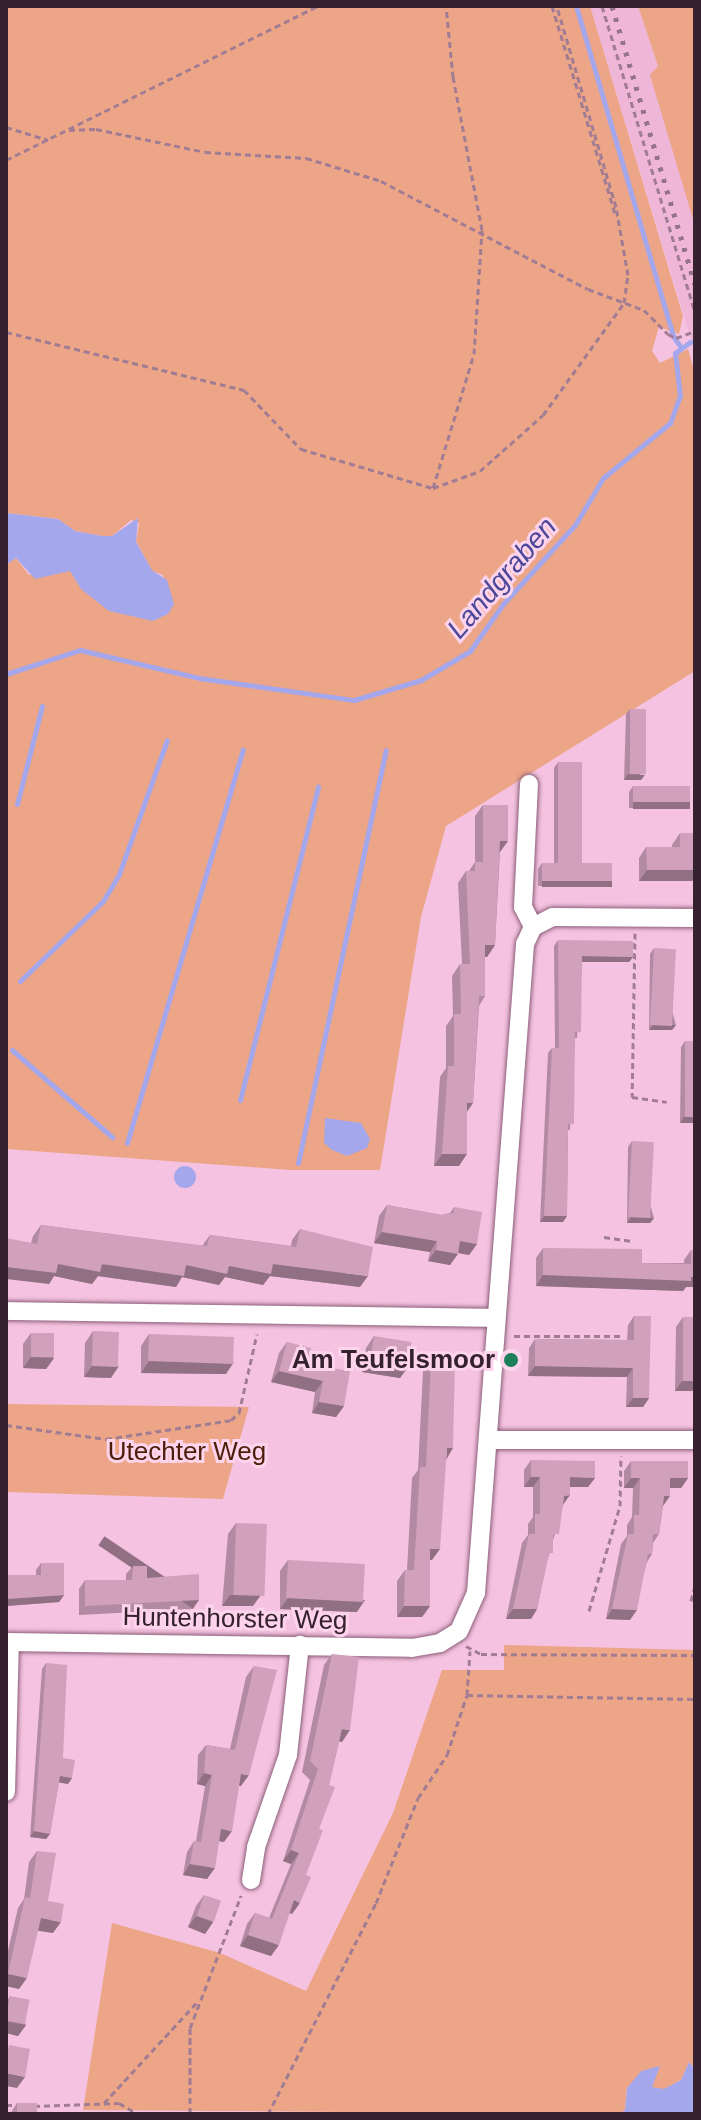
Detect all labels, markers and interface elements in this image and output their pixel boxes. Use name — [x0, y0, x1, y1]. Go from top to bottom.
water label: Landgraben — [440, 511, 564, 645]
place label: Am Teufelsmoor — [292, 1344, 495, 1376]
marker: Am Teufelsmoor — [502, 1351, 520, 1369]
park label: Utechter Weg — [108, 1436, 266, 1468]
street label: Huntenhorster Weg — [122, 1601, 348, 1637]

